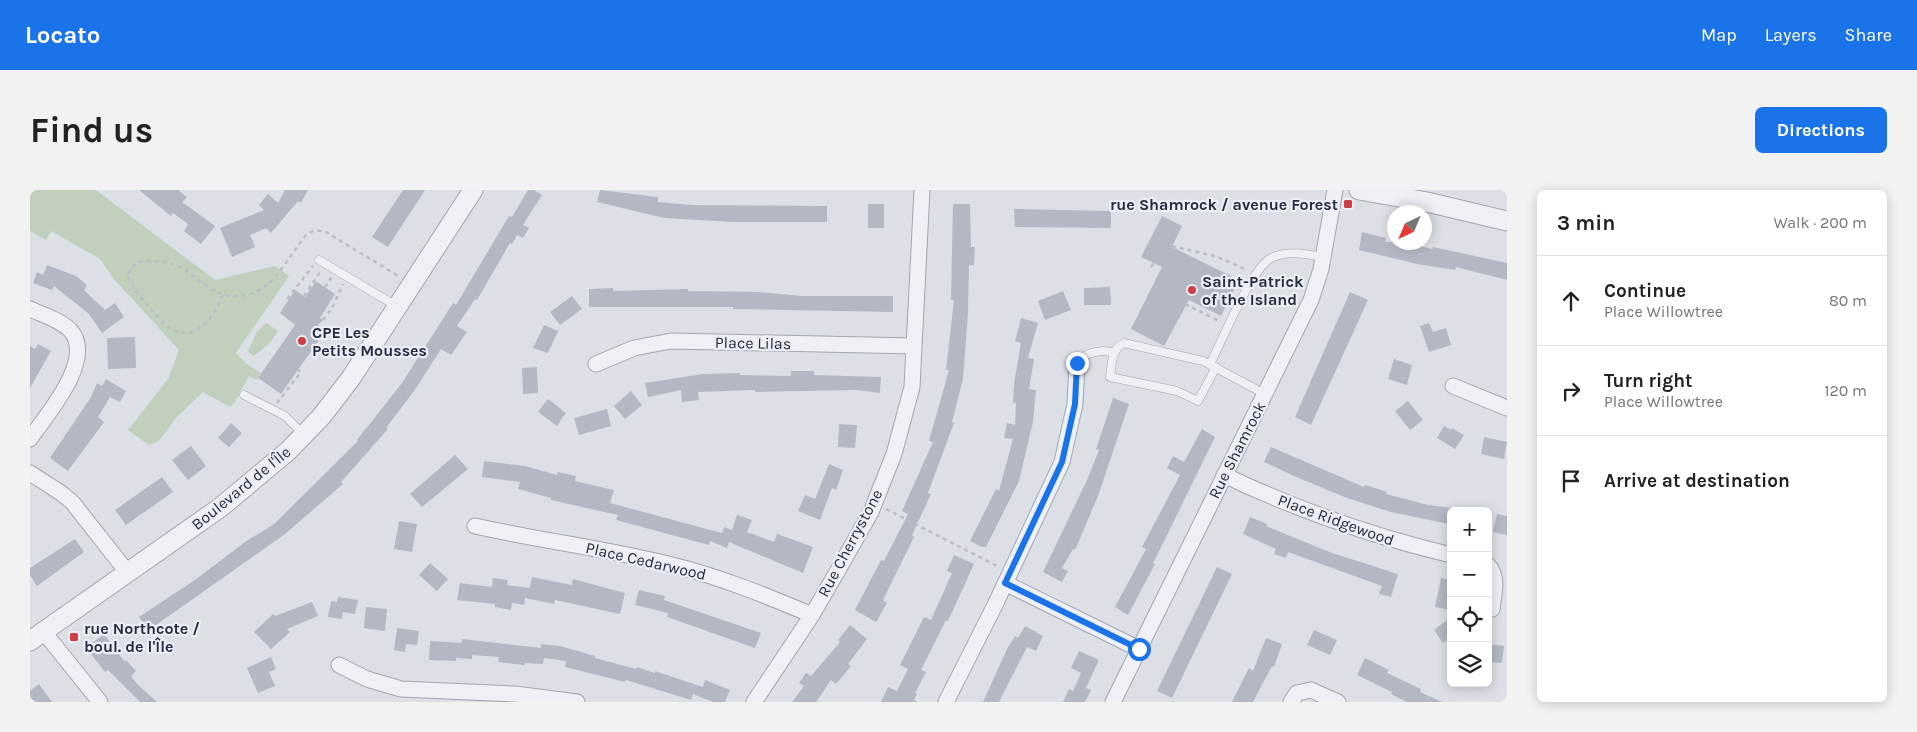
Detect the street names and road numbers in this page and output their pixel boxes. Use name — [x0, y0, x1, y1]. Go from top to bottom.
street label: Place Lilas — [715, 333, 791, 353]
street label: Rue Shamrock — [1204, 398, 1270, 502]
street label: Boulevard de l'Île — [187, 442, 295, 534]
street label: Rue Cherrystone — [814, 486, 886, 600]
street label: Place Ridgewood — [1275, 490, 1397, 550]
street label: Place Cedarwood — [584, 538, 708, 584]

